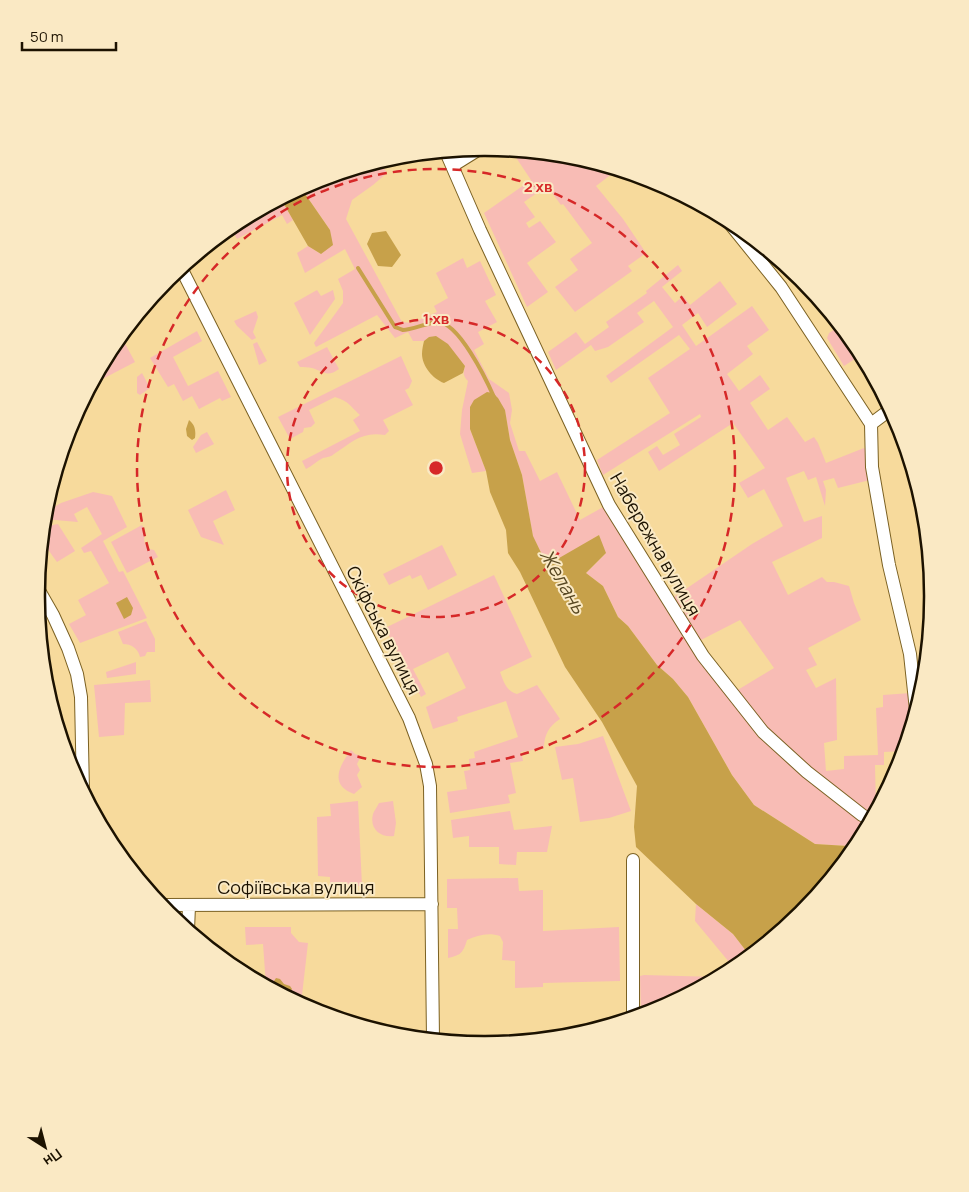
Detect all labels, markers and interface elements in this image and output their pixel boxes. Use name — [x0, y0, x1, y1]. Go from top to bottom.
scale bar — [22, 20, 116, 52]
text: 50 m — [30, 26, 64, 47]
text: 2 хв — [524, 176, 552, 197]
text: 1 хв — [423, 308, 449, 329]
centre of rings — [427, 459, 445, 477]
street label: Набережна вулиця — [605, 468, 707, 620]
water label: Желань — [534, 544, 592, 619]
street label: Скіфська вулиця — [341, 561, 427, 699]
street label: Софіївська вулиця — [217, 875, 375, 899]
north arrow — [20, 1122, 70, 1172]
text: Пн — [40, 1145, 66, 1171]

